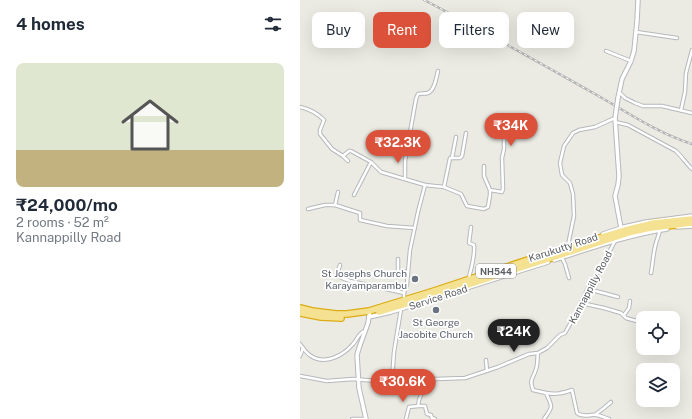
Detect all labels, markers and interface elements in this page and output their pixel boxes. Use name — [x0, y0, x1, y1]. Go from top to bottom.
chip: Buy — [312, 12, 365, 48]
chip: Rent — [373, 12, 431, 48]
chip: Filters — [439, 12, 509, 48]
chip: New — [517, 12, 574, 48]
icon: filters — [262, 13, 284, 35]
text: 4 homes — [16, 14, 85, 34]
icon: home — [114, 89, 186, 161]
pin: ₹34K — [487, 113, 535, 147]
text: ₹34K — [494, 118, 528, 133]
pin: ₹32.3K — [365, 130, 431, 164]
text: ₹32.3K — [375, 135, 421, 150]
text: ₹24,000/mo — [16, 195, 118, 215]
text: 2 rooms · 52 m² — [16, 215, 109, 230]
text: Kannappilly Road — [16, 230, 121, 245]
street label: Karukutty Road — [527, 230, 599, 264]
street label: Kannappilly Road — [566, 248, 614, 326]
road number: NH544 — [476, 264, 516, 278]
place label: St Josephs Church Karayamparambu — [321, 267, 407, 291]
marker: St Josephs Church Karayamparambu — [410, 274, 420, 284]
street label: Service Road — [407, 282, 469, 312]
marker: St George Jacobite Church — [431, 305, 441, 315]
map controls — [636, 311, 680, 407]
button: locate — [636, 311, 680, 355]
place label: St George Jacobite Church — [399, 316, 473, 340]
pin: ₹24K — [490, 319, 538, 353]
text: ₹24K — [497, 324, 531, 339]
button: layers — [636, 363, 680, 407]
pin: ₹30.6K — [370, 369, 436, 403]
text: ₹30.6K — [380, 374, 426, 389]

